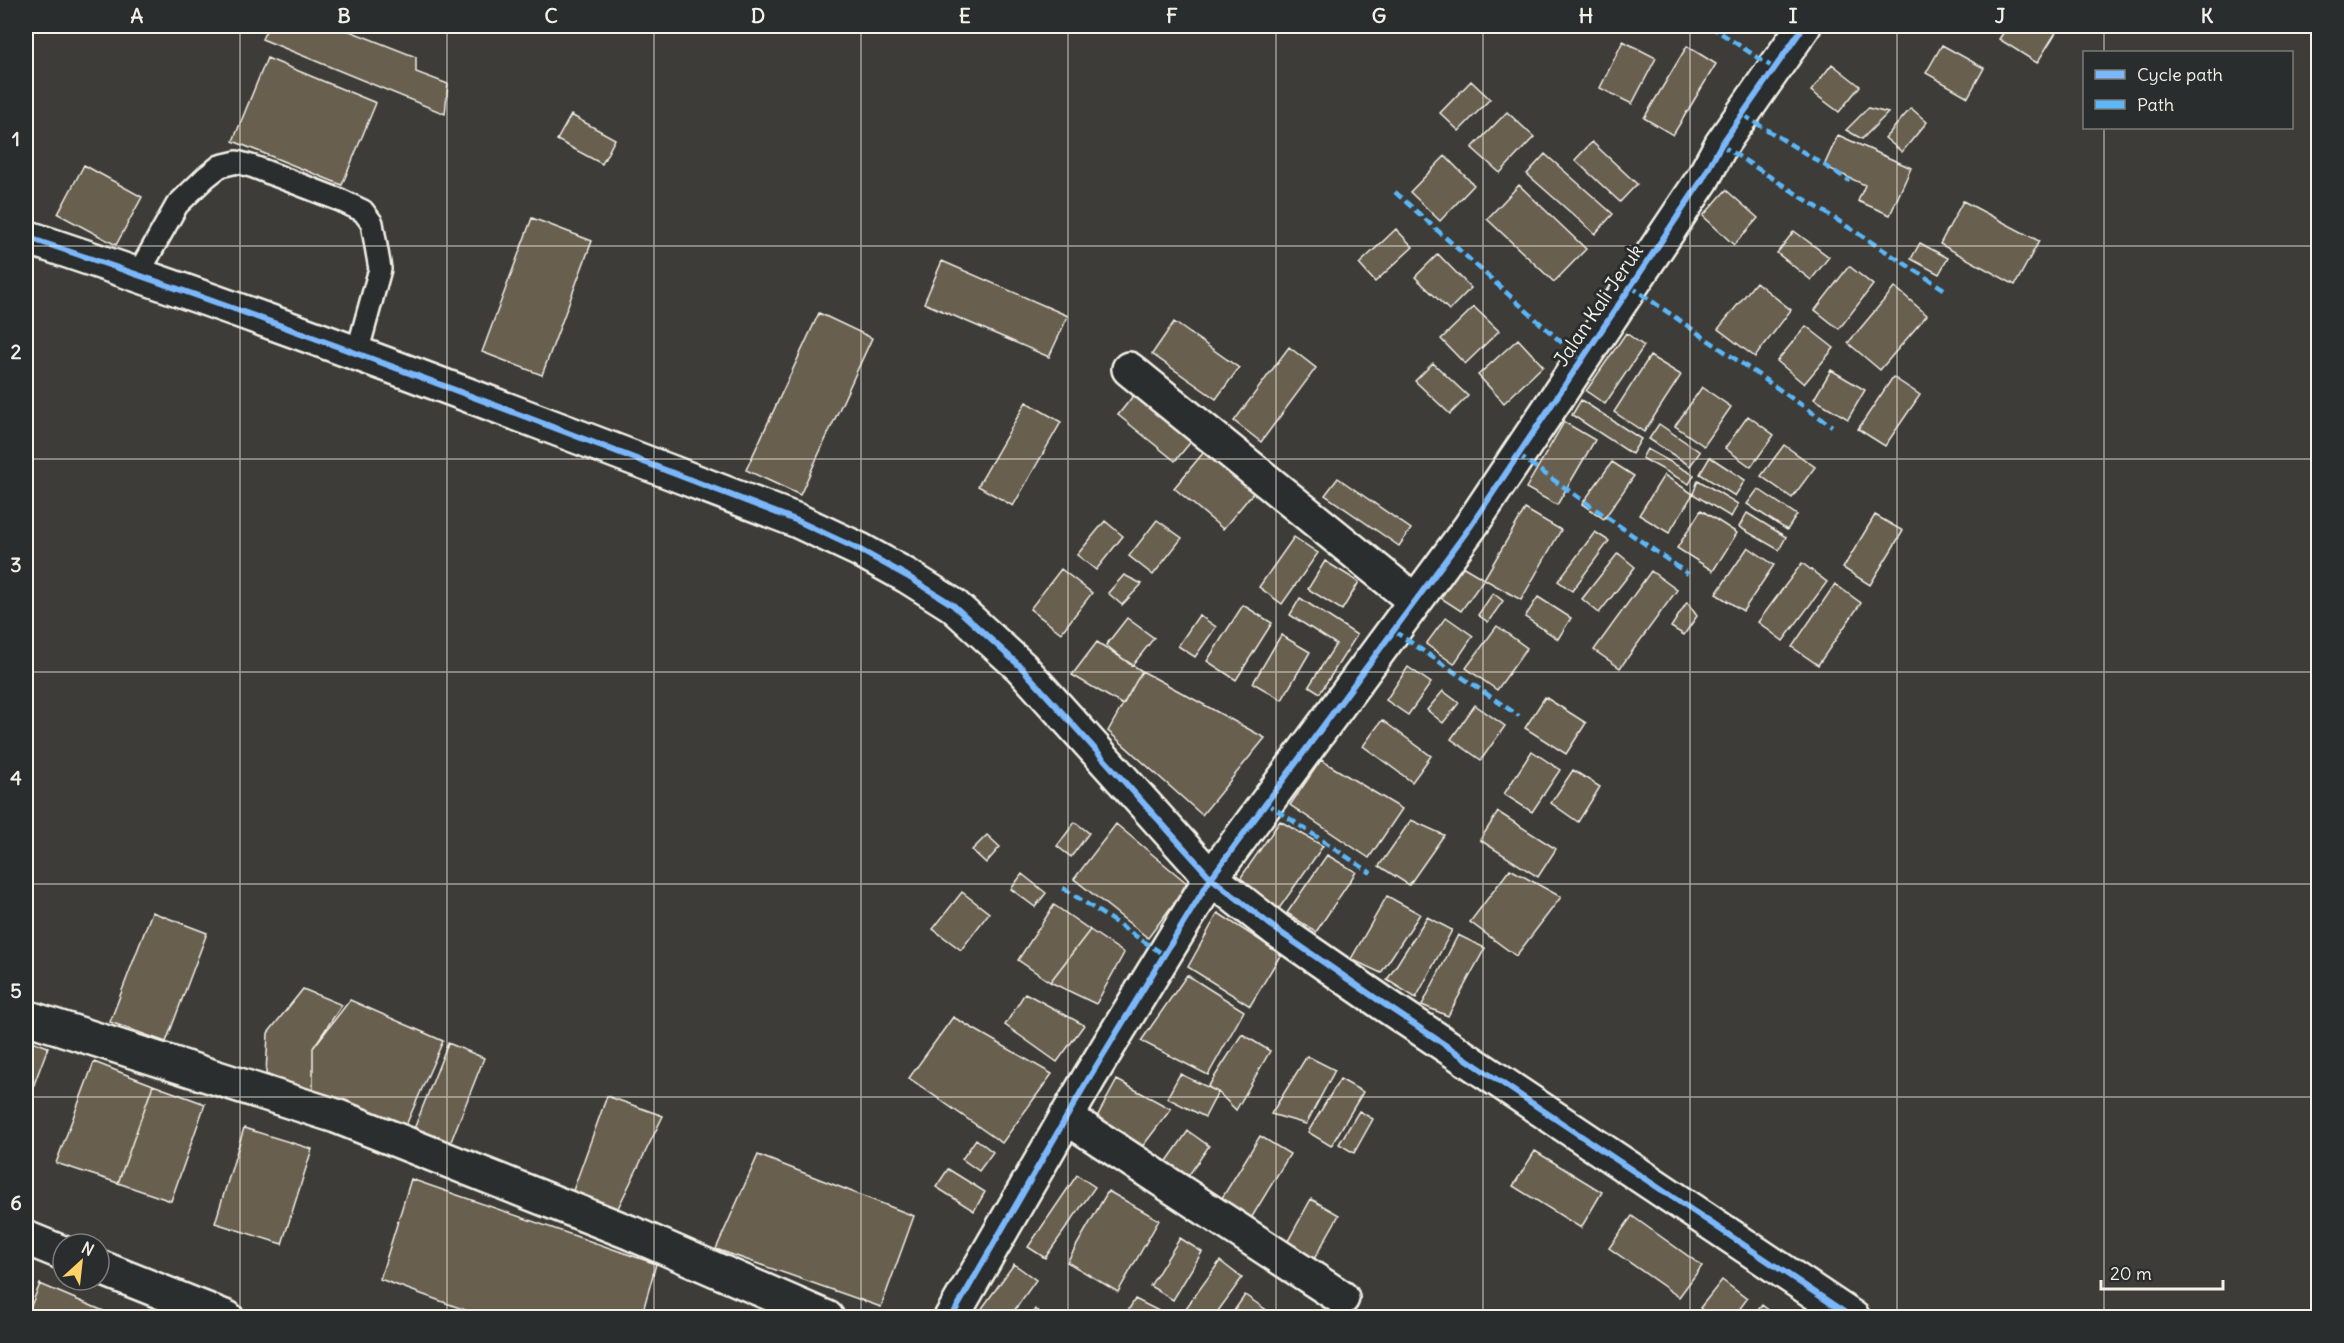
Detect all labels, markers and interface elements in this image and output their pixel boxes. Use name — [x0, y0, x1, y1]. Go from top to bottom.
text: A — [131, 3, 144, 28]
text: B — [337, 3, 351, 28]
text: C — [544, 3, 558, 28]
text: D — [751, 3, 765, 28]
text: E — [959, 3, 971, 28]
text: F — [1166, 3, 1178, 28]
text: G — [1372, 3, 1386, 28]
text: H — [1579, 3, 1593, 28]
text: I — [1789, 3, 1798, 28]
text: J — [1995, 3, 2006, 28]
text: K — [2201, 3, 2214, 28]
legend — [2083, 51, 2293, 129]
text: Cycle path — [2137, 63, 2223, 86]
text: Path — [2137, 93, 2174, 116]
text: 1 — [12, 126, 20, 151]
street label: Jalan Kali Jeruk — [1548, 239, 1648, 371]
text: 2 — [11, 339, 22, 364]
text: 3 — [10, 552, 22, 577]
text: 4 — [10, 765, 22, 790]
text: 5 — [10, 978, 22, 1003]
text: 6 — [10, 1190, 22, 1215]
north arrow — [51, 1232, 111, 1292]
text: N — [78, 1237, 97, 1260]
scale bar — [2101, 1253, 2222, 1291]
text: 20 m — [2110, 1262, 2152, 1285]

